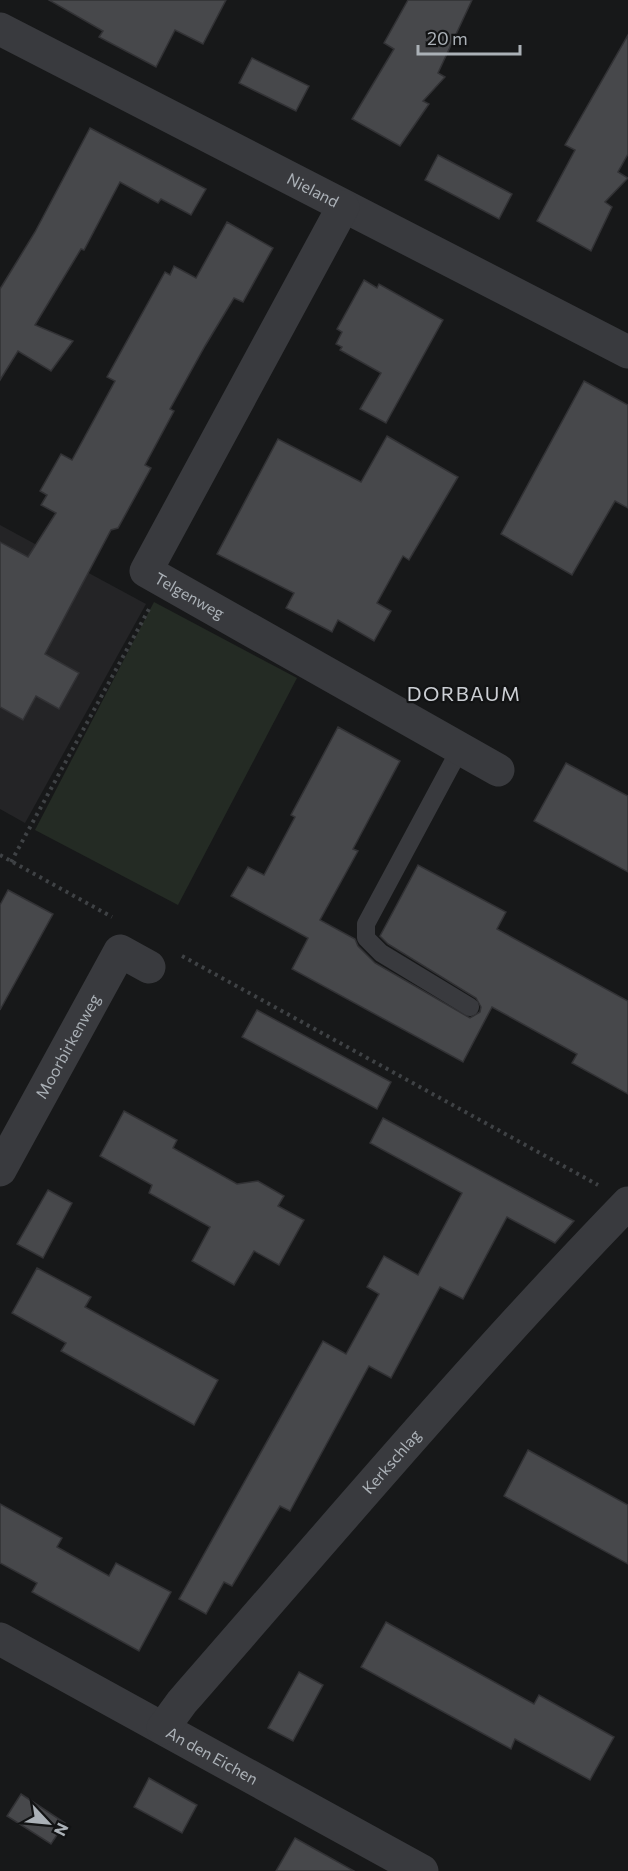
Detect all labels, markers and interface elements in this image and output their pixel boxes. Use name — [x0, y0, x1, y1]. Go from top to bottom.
scale bar — [418, 18, 520, 56]
text: 20 m — [427, 27, 468, 49]
street label: Nieland — [284, 168, 342, 211]
street label: Telgenweg — [152, 568, 228, 623]
district label: DORBAUM — [407, 681, 521, 705]
street label: Moorbirkenweg — [31, 990, 104, 1102]
street label: Kerkschlag — [358, 1425, 425, 1497]
street label: An den Eichen — [163, 1722, 261, 1788]
north arrow — [18, 1793, 78, 1853]
text: N — [51, 1820, 73, 1839]

